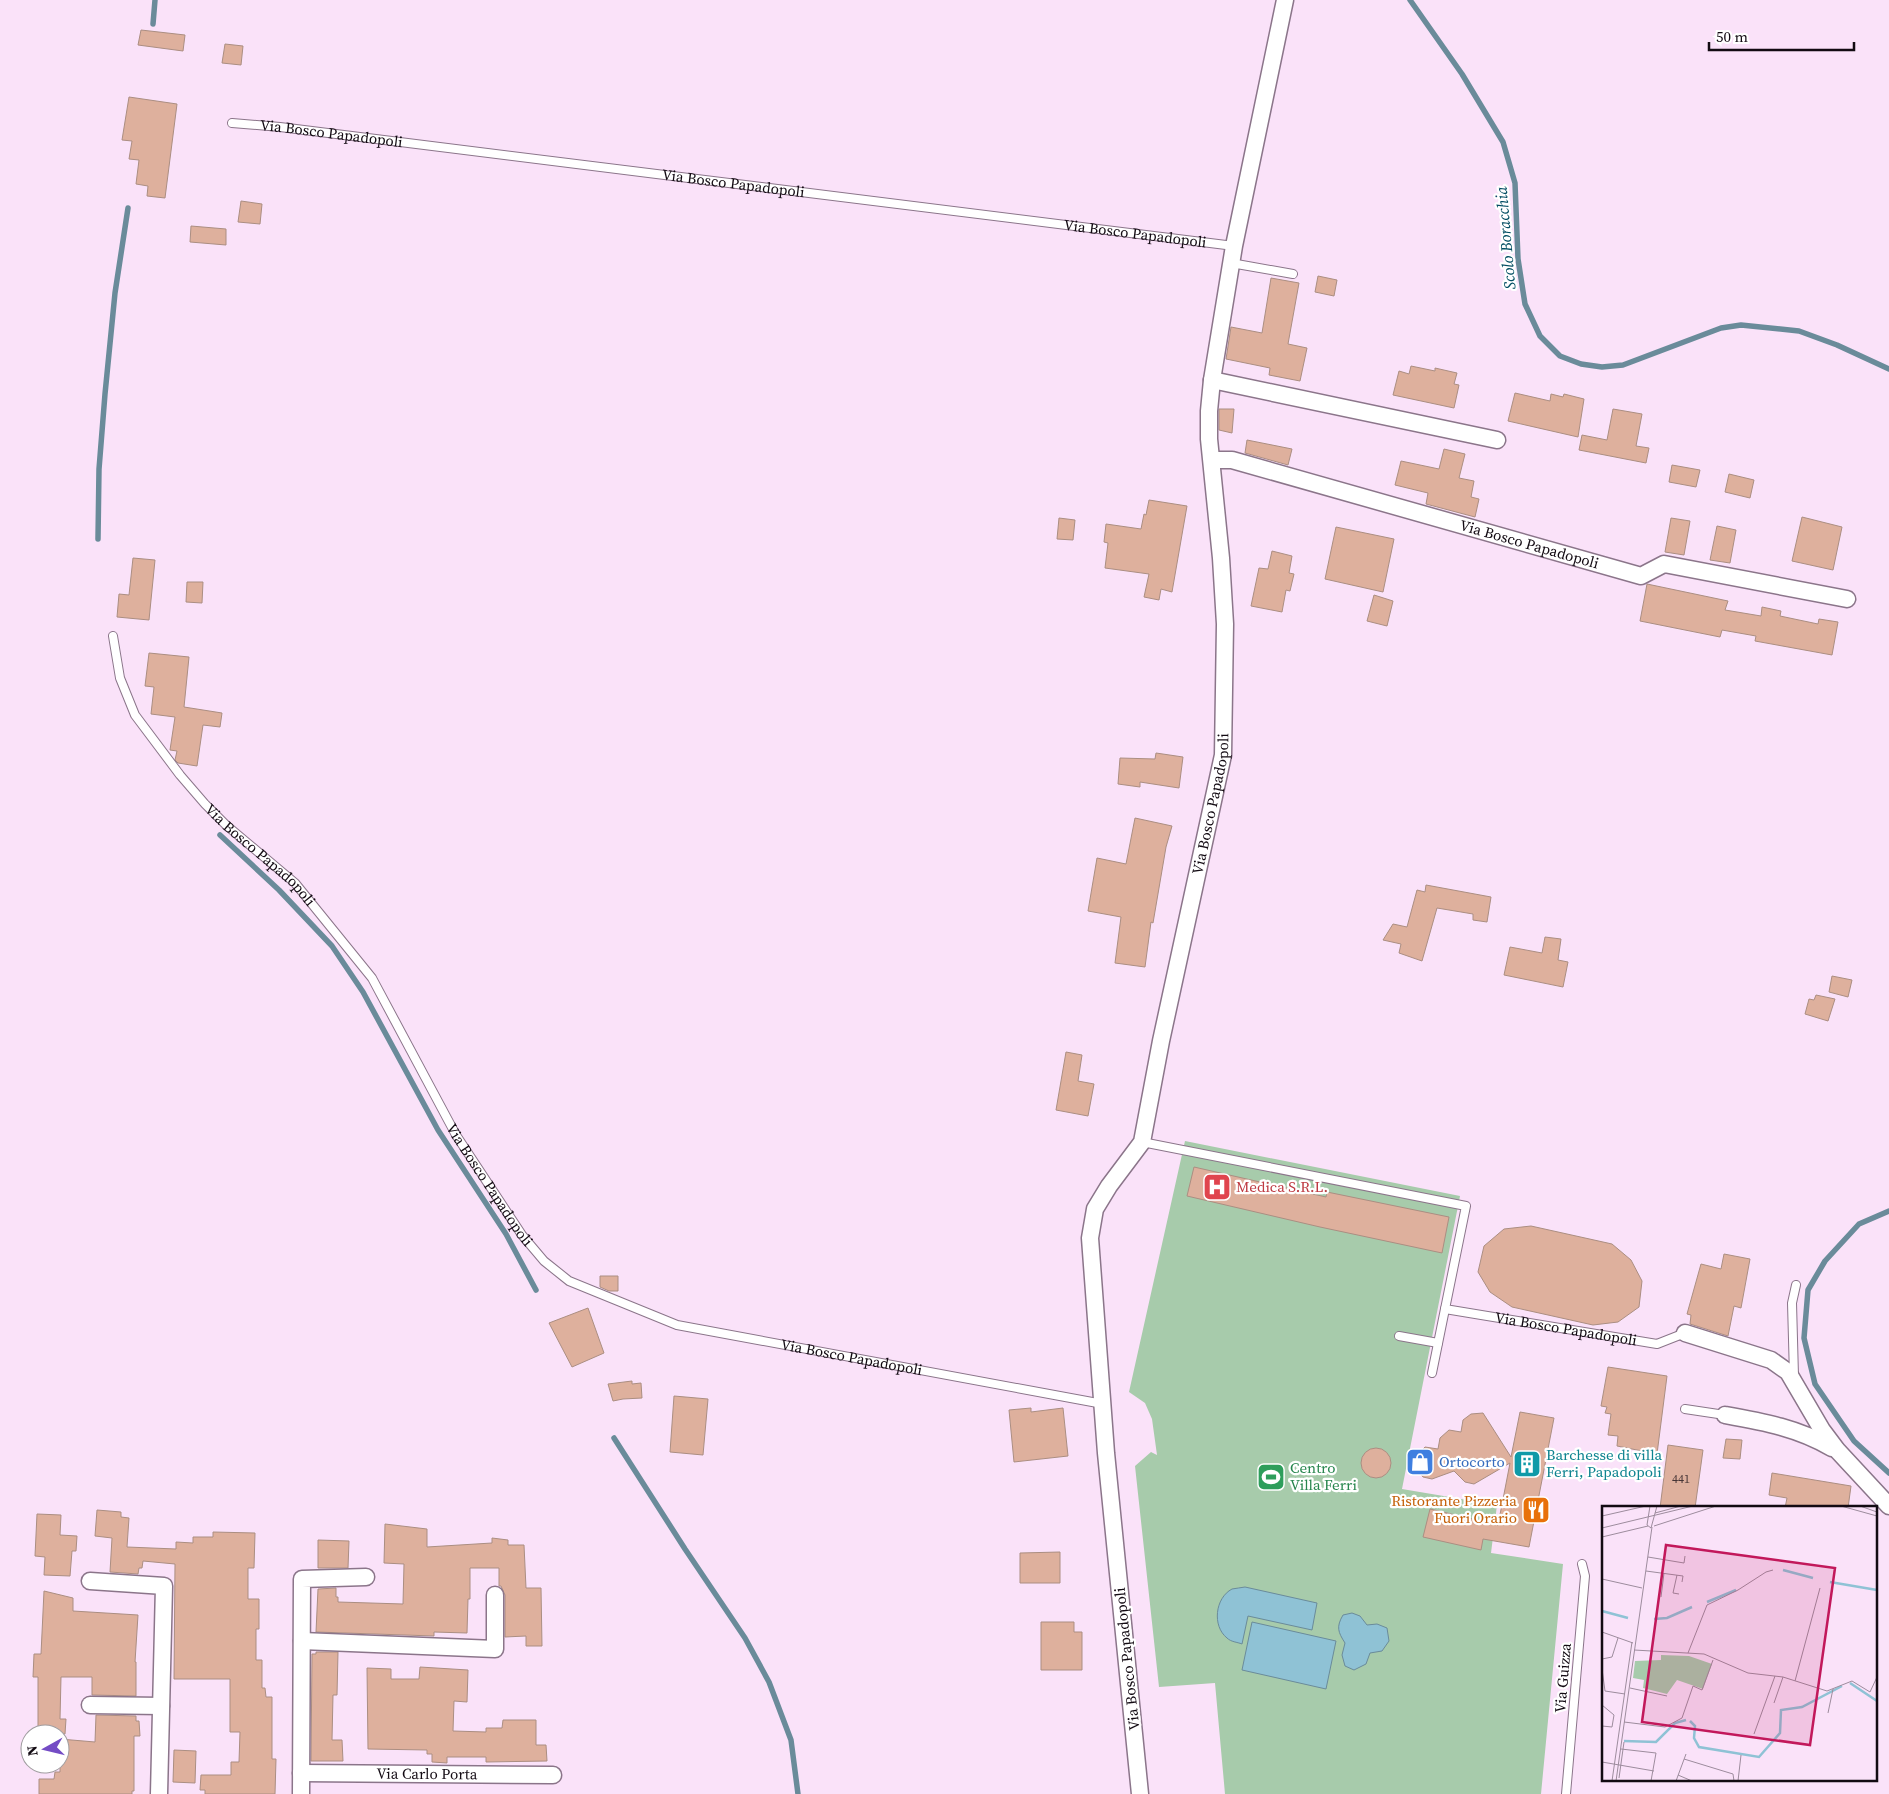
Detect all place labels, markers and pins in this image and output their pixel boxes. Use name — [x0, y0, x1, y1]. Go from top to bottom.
hospital icon: Medica S.R.L. — [1202, 1172, 1232, 1202]
place label: Medica S.R.L. — [1236, 1176, 1328, 1197]
place label: Barchesse di villa Ferri, Papadopoli — [1546, 1444, 1662, 1482]
shop icon: Ortocorto — [1405, 1447, 1435, 1477]
building icon: Barchesse di villa Ferri, Papadopoli — [1512, 1449, 1542, 1479]
place label: Ortocorto — [1439, 1451, 1505, 1472]
place label: Centro Villa Ferri — [1290, 1457, 1357, 1495]
sports icon: Centro Villa Ferri — [1256, 1462, 1286, 1492]
place label: Ristorante Pizzeria Fuori Orario — [1391, 1490, 1517, 1528]
restaurant icon: Ristorante Pizzeria Fuori Orario — [1521, 1495, 1551, 1525]

